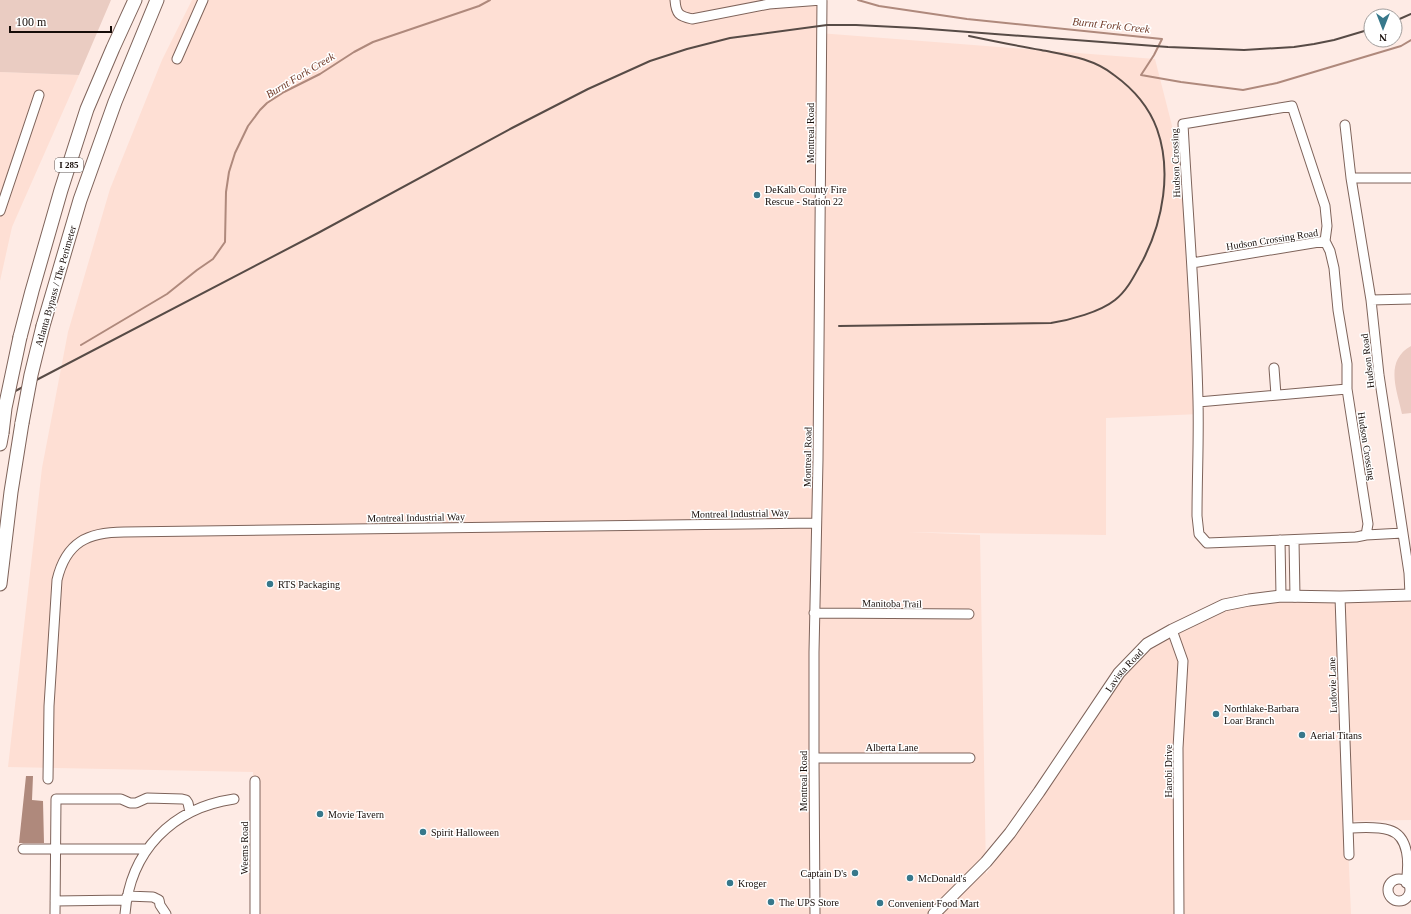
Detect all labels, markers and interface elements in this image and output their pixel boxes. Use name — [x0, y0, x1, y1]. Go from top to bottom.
scale bar — [10, 8, 111, 34]
north arrow — [1363, 8, 1403, 48]
text: 100 m — [16, 15, 47, 29]
water label: Burnt Fork Creek — [1072, 15, 1151, 35]
text: N — [1379, 32, 1387, 44]
water label: Burnt Fork Creek — [264, 49, 337, 100]
street label: Montreal Road — [805, 103, 816, 163]
street label: Hudson Crossing — [1169, 128, 1182, 198]
road number: I 285 — [55, 158, 83, 172]
place label: DeKalb County Fire Rescue - Station 22 — [765, 184, 847, 207]
marker: DeKalb County Fire Rescue - Station 22 — [752, 190, 762, 200]
street label: Atlanta Bypass / The Perimeter — [33, 224, 78, 348]
street label: Hudson Crossing Road — [1225, 227, 1319, 252]
street label: Hudson Road — [1359, 333, 1376, 389]
street label: Hudson Crossing — [1356, 411, 1377, 481]
street label: Montreal Road — [801, 427, 814, 487]
street label: Montreal Industrial Way — [691, 507, 789, 520]
street label: Montreal Industrial Way — [367, 511, 465, 524]
marker: RTS Packaging — [265, 579, 275, 589]
place label: RTS Packaging — [278, 579, 340, 590]
street label: Manitoba Trail — [862, 597, 922, 610]
street label: Lavista Road — [1103, 647, 1145, 694]
street label: Ludovie Lane — [1326, 656, 1339, 713]
place label: Northlake-Barbara Loar Branch — [1224, 703, 1300, 726]
marker: Northlake-Barbara Loar Branch — [1211, 709, 1221, 719]
marker: Aerial Titans — [1297, 730, 1307, 740]
place label: Aerial Titans — [1310, 730, 1362, 741]
street label: Alberta Lane — [866, 742, 919, 753]
street label: Harobi Drive — [1163, 744, 1174, 798]
street label: Montreal Road — [798, 751, 809, 811]
marker: Movie Tavern — [315, 809, 325, 819]
place label: Movie Tavern — [328, 809, 384, 820]
street label: Weems Road — [239, 822, 250, 874]
marker: Spirit Halloween — [418, 827, 428, 837]
place label: Spirit Halloween — [431, 827, 499, 838]
place label: Captain D's — [800, 868, 847, 879]
marker: Captain D's — [850, 868, 860, 878]
marker: McDonald's — [905, 873, 915, 883]
place label: McDonald's — [918, 873, 967, 884]
marker: Kroger — [725, 878, 735, 888]
place label: Kroger — [738, 878, 767, 889]
marker: The UPS Store — [766, 897, 776, 907]
place label: The UPS Store — [779, 897, 840, 908]
marker: Convenient Food Mart — [875, 898, 885, 908]
place label: Convenient Food Mart — [888, 898, 979, 909]

